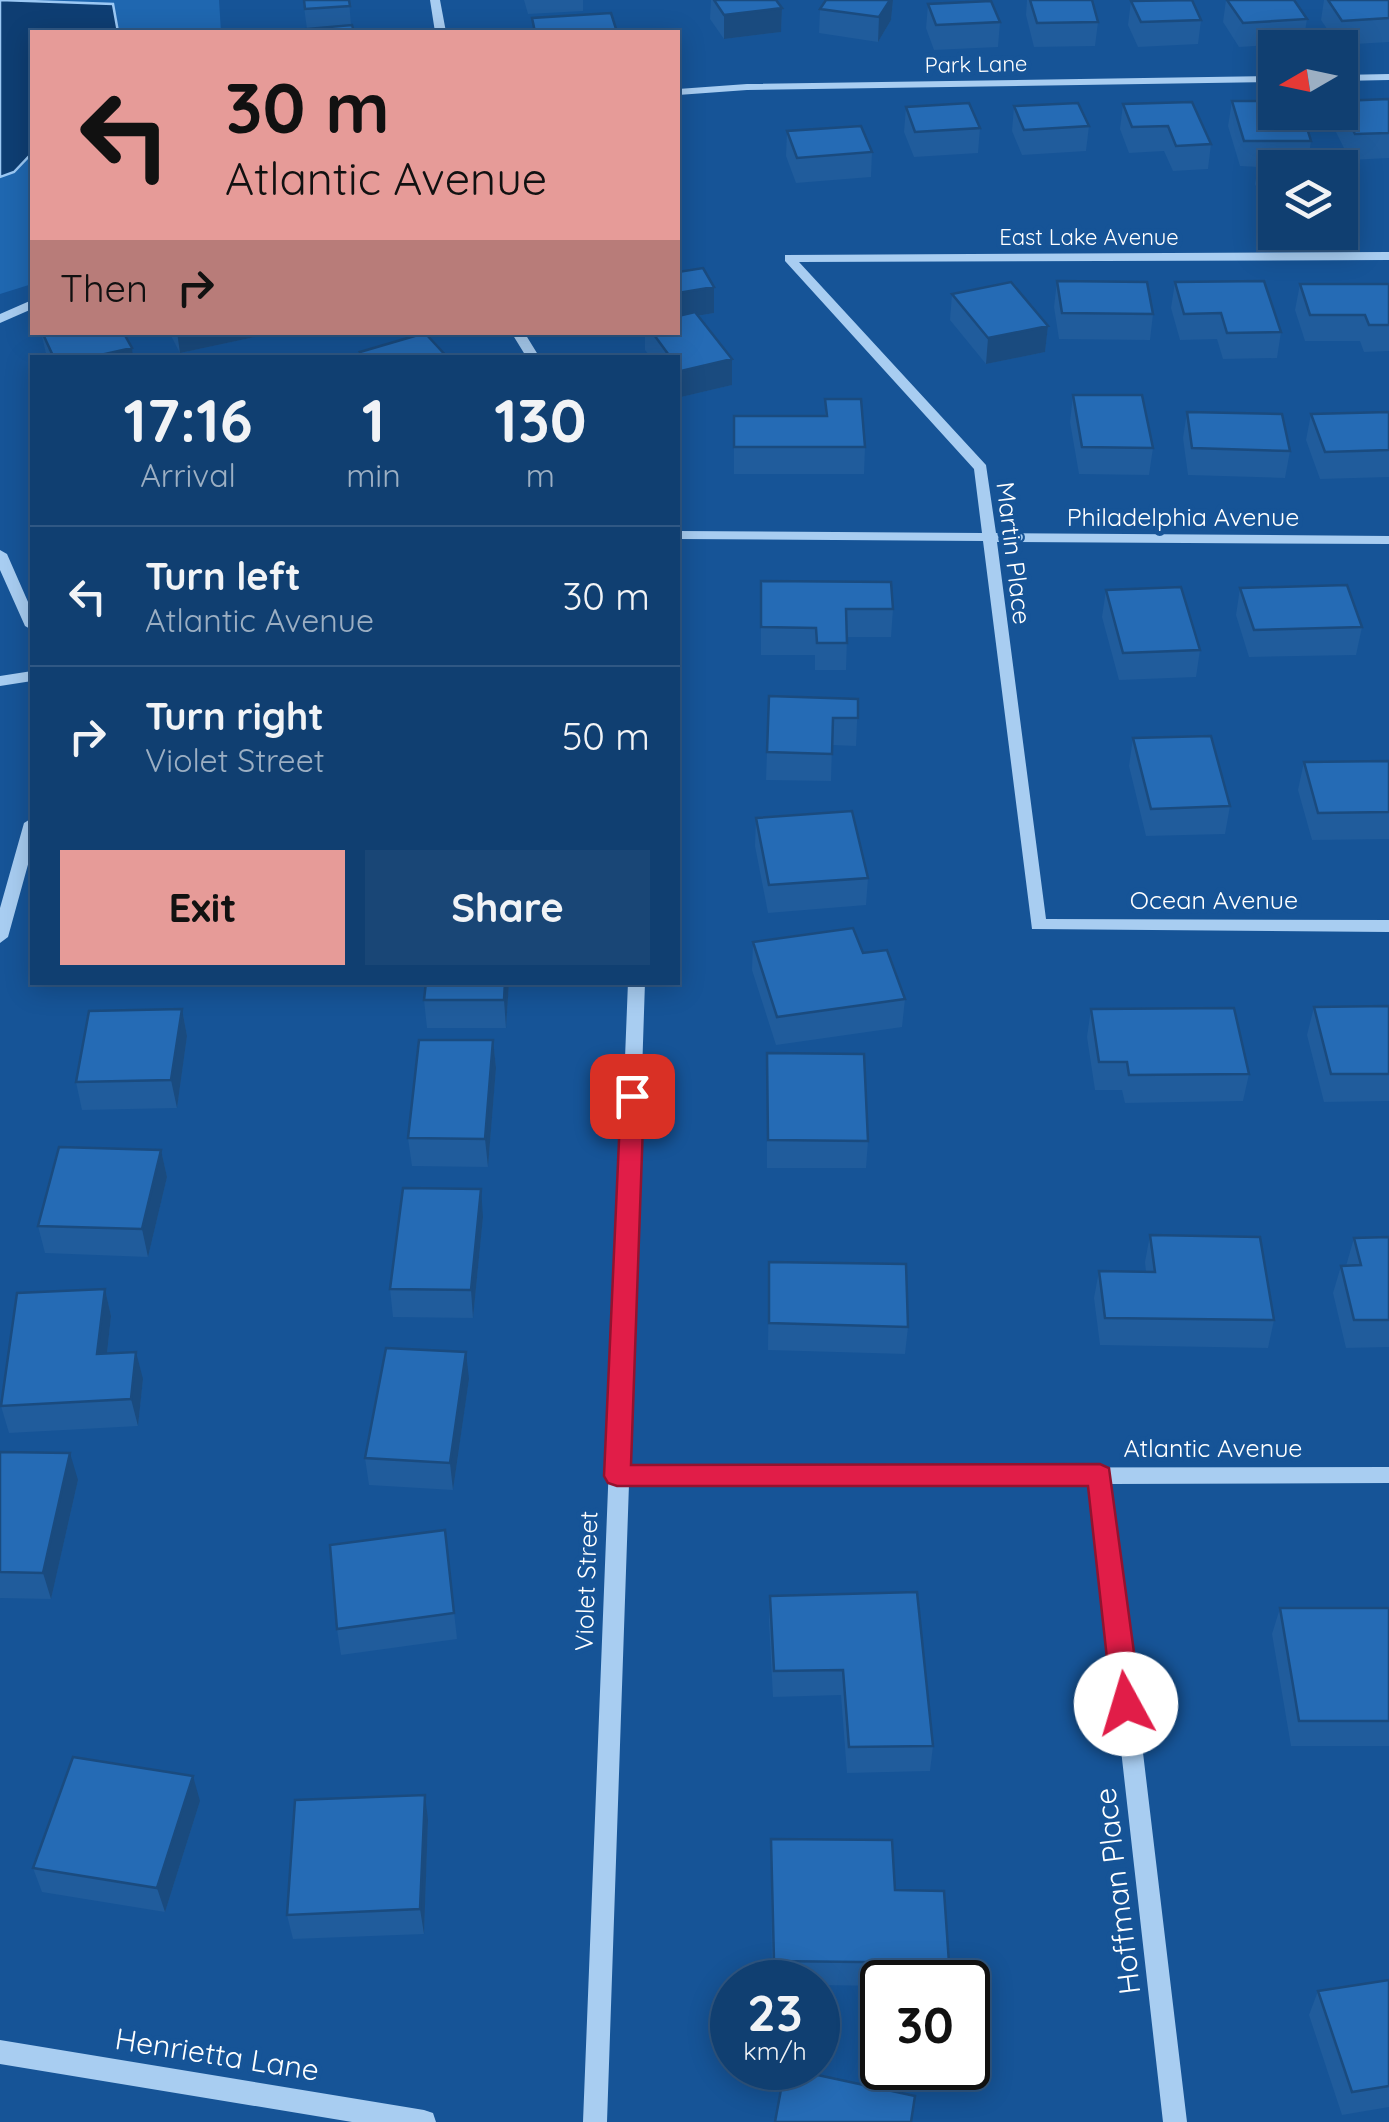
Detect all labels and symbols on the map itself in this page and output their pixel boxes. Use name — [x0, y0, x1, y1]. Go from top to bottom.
north arrow — [1258, 30, 1358, 130]
street label: Park Lane — [924, 49, 1028, 79]
street label: East Lake Avenue — [999, 223, 1179, 251]
street label: Martin Place — [990, 480, 1039, 626]
street label: Philadelphia Avenue — [1067, 501, 1299, 532]
street label: Ocean Avenue — [1130, 884, 1298, 915]
pin — [590, 1054, 675, 1139]
street label: Atlantic Avenue — [1124, 1432, 1302, 1463]
street label: Violet Street — [568, 1510, 603, 1652]
position arrow — [1074, 1652, 1178, 1756]
street label: Hoffman Place — [1085, 1786, 1149, 1997]
speed limit sign: 30 — [860, 1960, 990, 2090]
street label: Henrietta Lane — [112, 2019, 322, 2089]

